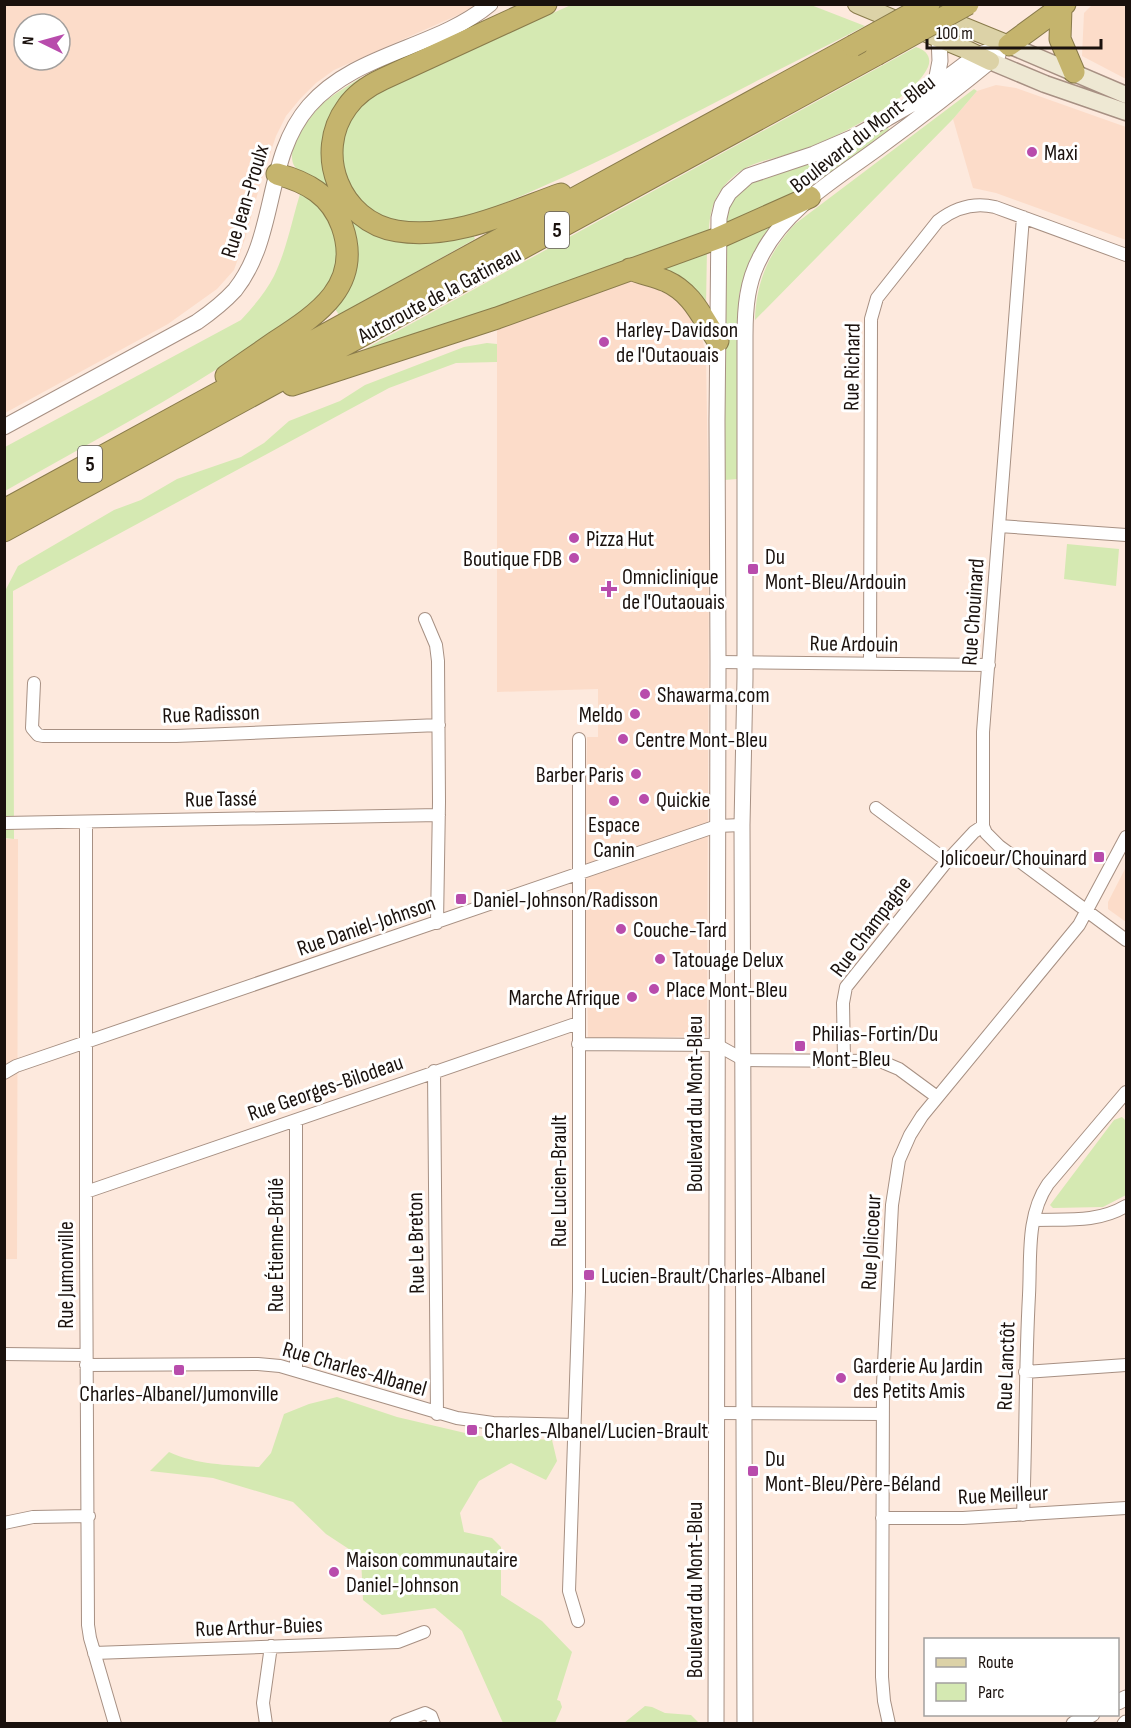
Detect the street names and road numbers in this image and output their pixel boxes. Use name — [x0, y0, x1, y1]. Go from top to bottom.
street label: Boulevard du Mont-Bleu — [785, 69, 941, 199]
street label: Rue Jean-Proulx — [215, 141, 276, 261]
road number: 5 — [545, 212, 569, 248]
street label: Autoroute de la Gatineau — [353, 241, 526, 350]
street label: Rue Richard — [838, 323, 867, 411]
road number: 5 — [78, 446, 102, 482]
street label: Rue Chouinard — [956, 558, 991, 667]
street label: Rue Ardouin — [809, 630, 898, 659]
street label: Rue Radisson — [162, 699, 260, 730]
street label: Rue Tassé — [185, 785, 257, 814]
street label: Rue Champagne — [825, 871, 918, 983]
street label: Rue Daniel-Johnson — [294, 890, 439, 963]
street label: Boulevard du Mont-Bleu — [682, 1016, 709, 1192]
street label: Rue Georges-Bilodeau — [244, 1049, 407, 1128]
street label: Rue Lucien-Brault — [546, 1114, 573, 1247]
street label: Rue Étienne-Brûlé — [263, 1178, 290, 1312]
street label: Rue Le Breton — [402, 1192, 431, 1294]
street label: Rue Jolicoeur — [855, 1193, 887, 1291]
street label: Rue Jumonville — [53, 1221, 80, 1329]
street label: Rue Lanctôt — [991, 1321, 1022, 1411]
street label: Rue Charles-Albanel — [279, 1336, 430, 1403]
street label: Rue Meilleur — [957, 1480, 1049, 1511]
street label: Boulevard du Mont-Bleu — [682, 1502, 709, 1678]
street label: Rue Arthur-Buies — [195, 1612, 323, 1643]

